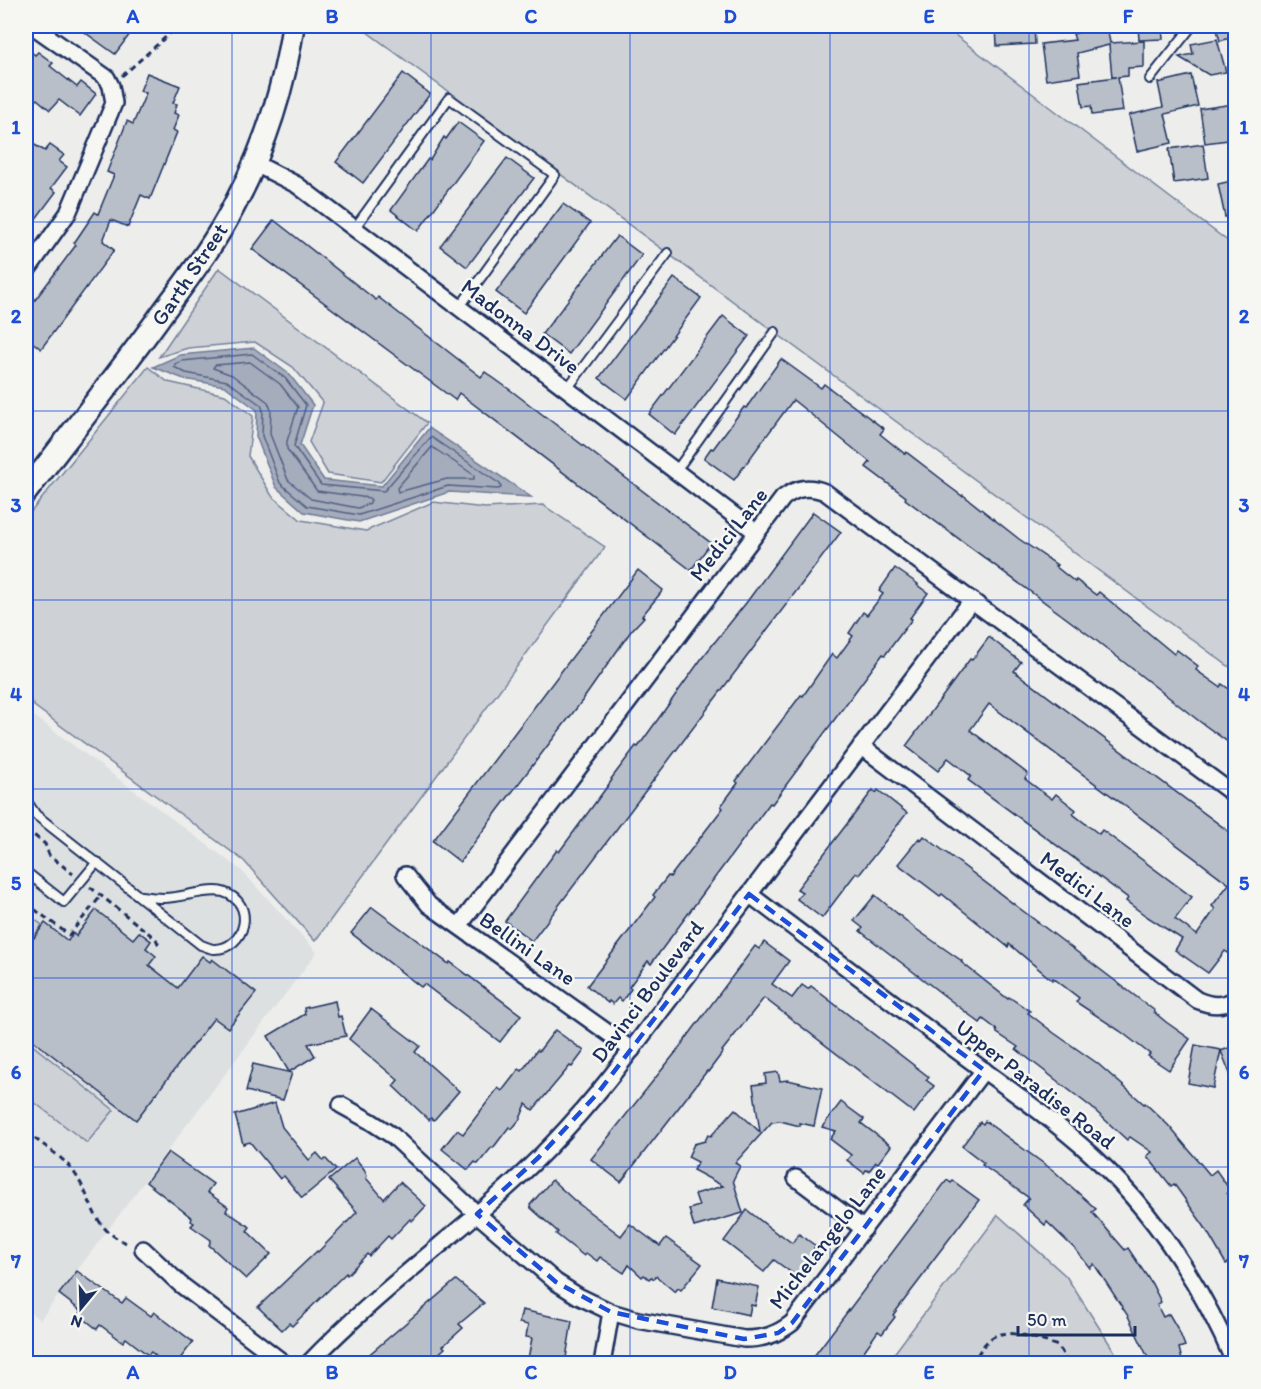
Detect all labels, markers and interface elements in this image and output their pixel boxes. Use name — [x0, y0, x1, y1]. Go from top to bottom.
text: A — [126, 4, 140, 28]
text: B — [326, 4, 339, 28]
text: C — [525, 4, 538, 28]
text: D — [723, 4, 737, 28]
text: E — [923, 4, 935, 28]
text: F — [1123, 4, 1134, 28]
text: 1 — [11, 115, 21, 139]
text: 1 — [1239, 115, 1249, 139]
street label: Garth Street — [145, 218, 234, 331]
street label: Madonna Drive — [456, 273, 586, 380]
text: 2 — [11, 304, 22, 328]
text: 2 — [1239, 304, 1250, 328]
street label: Medici Lane — [683, 482, 773, 587]
text: 3 — [11, 493, 22, 517]
text: 3 — [1239, 493, 1250, 517]
text: 4 — [10, 682, 22, 706]
text: 4 — [1238, 682, 1250, 706]
street label: Medici Lane — [1035, 845, 1140, 934]
text: 5 — [11, 871, 22, 895]
text: 5 — [1239, 871, 1250, 895]
street label: Bellini Lane — [474, 905, 581, 991]
street label: Davinci Boulevard — [585, 915, 710, 1068]
street label: Upper Paradise Road — [950, 1014, 1121, 1155]
text: 6 — [11, 1060, 22, 1084]
text: 6 — [1239, 1060, 1250, 1084]
street label: Michelangelo Lane — [763, 1160, 892, 1314]
text: 7 — [10, 1249, 21, 1273]
text: 7 — [1238, 1249, 1249, 1273]
north arrow — [51, 1278, 111, 1338]
scale bar — [1018, 1299, 1135, 1337]
text: 50 m — [1027, 1309, 1067, 1331]
text: N — [68, 1311, 84, 1332]
text: A — [126, 1360, 140, 1384]
text: B — [326, 1360, 339, 1384]
text: C — [525, 1360, 538, 1384]
text: D — [723, 1360, 737, 1384]
text: E — [923, 1360, 935, 1384]
text: F — [1123, 1360, 1134, 1384]

